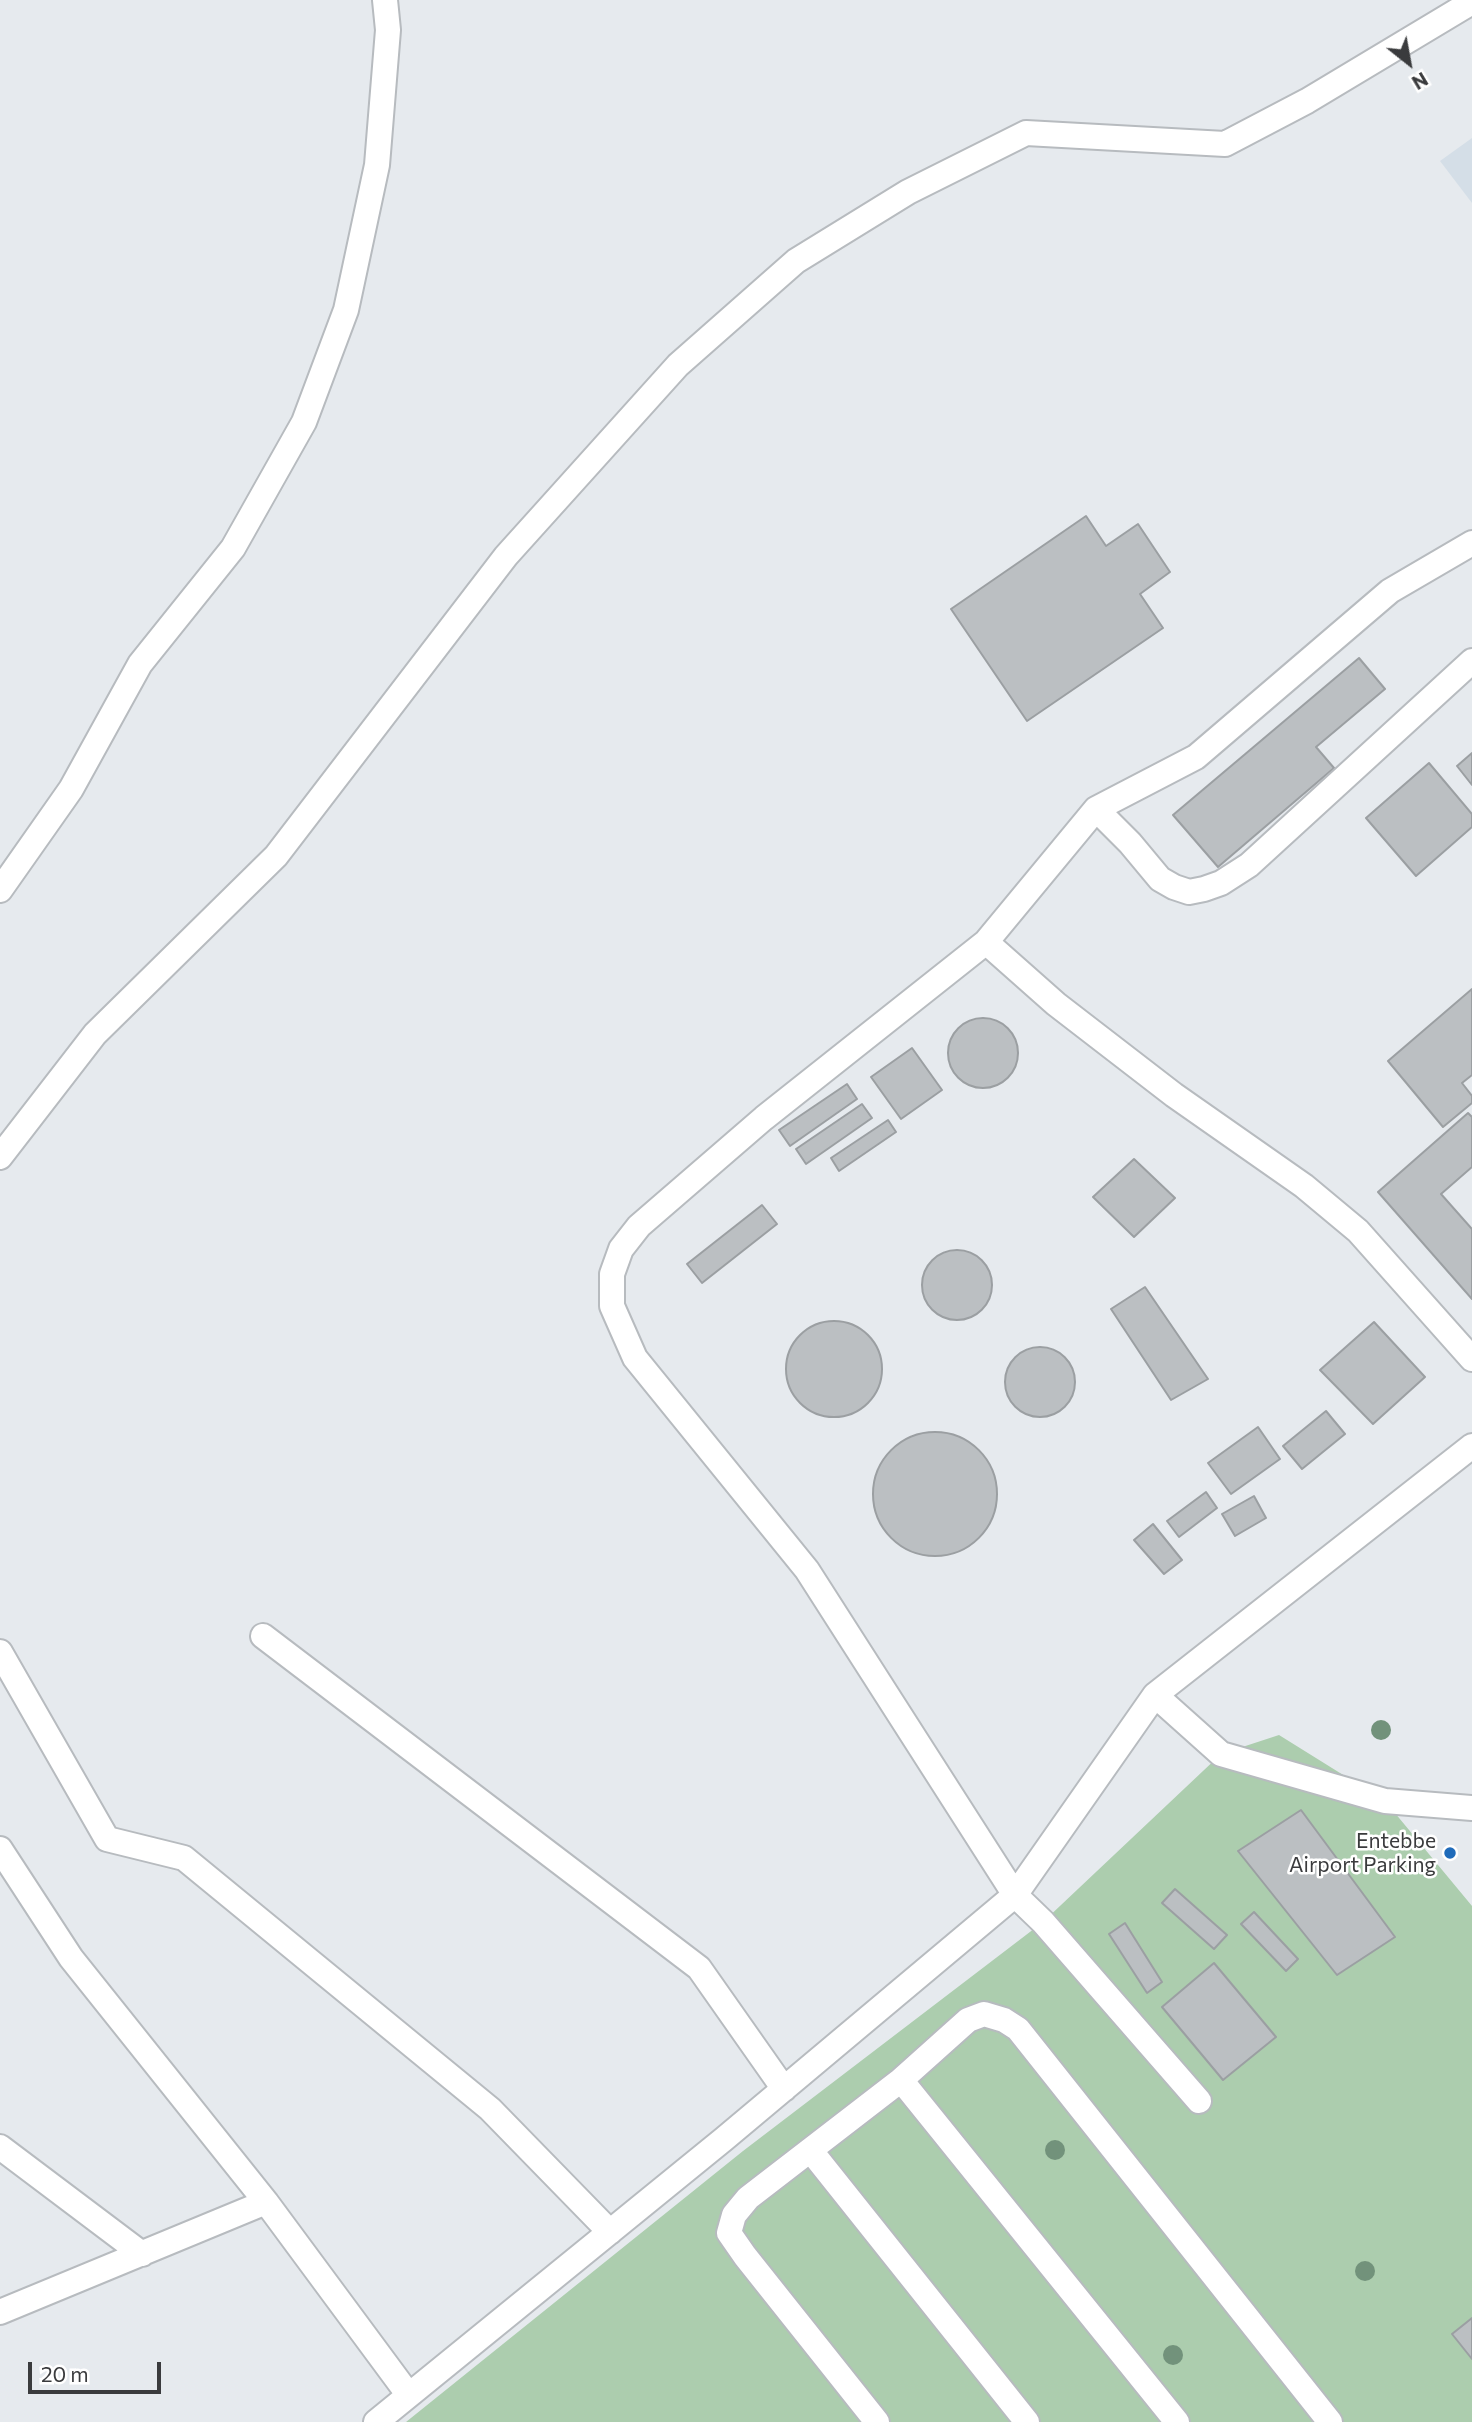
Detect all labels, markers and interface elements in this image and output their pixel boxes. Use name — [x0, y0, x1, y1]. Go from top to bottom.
north arrow — [1374, 28, 1444, 98]
text: N — [1408, 68, 1432, 95]
place label: Entebbe Airport Parking — [1289, 1828, 1436, 1878]
marker: Entebbe Airport Parking — [1442, 1845, 1458, 1861]
scale bar — [32, 2348, 164, 2392]
text: 20 m — [41, 2361, 89, 2386]

